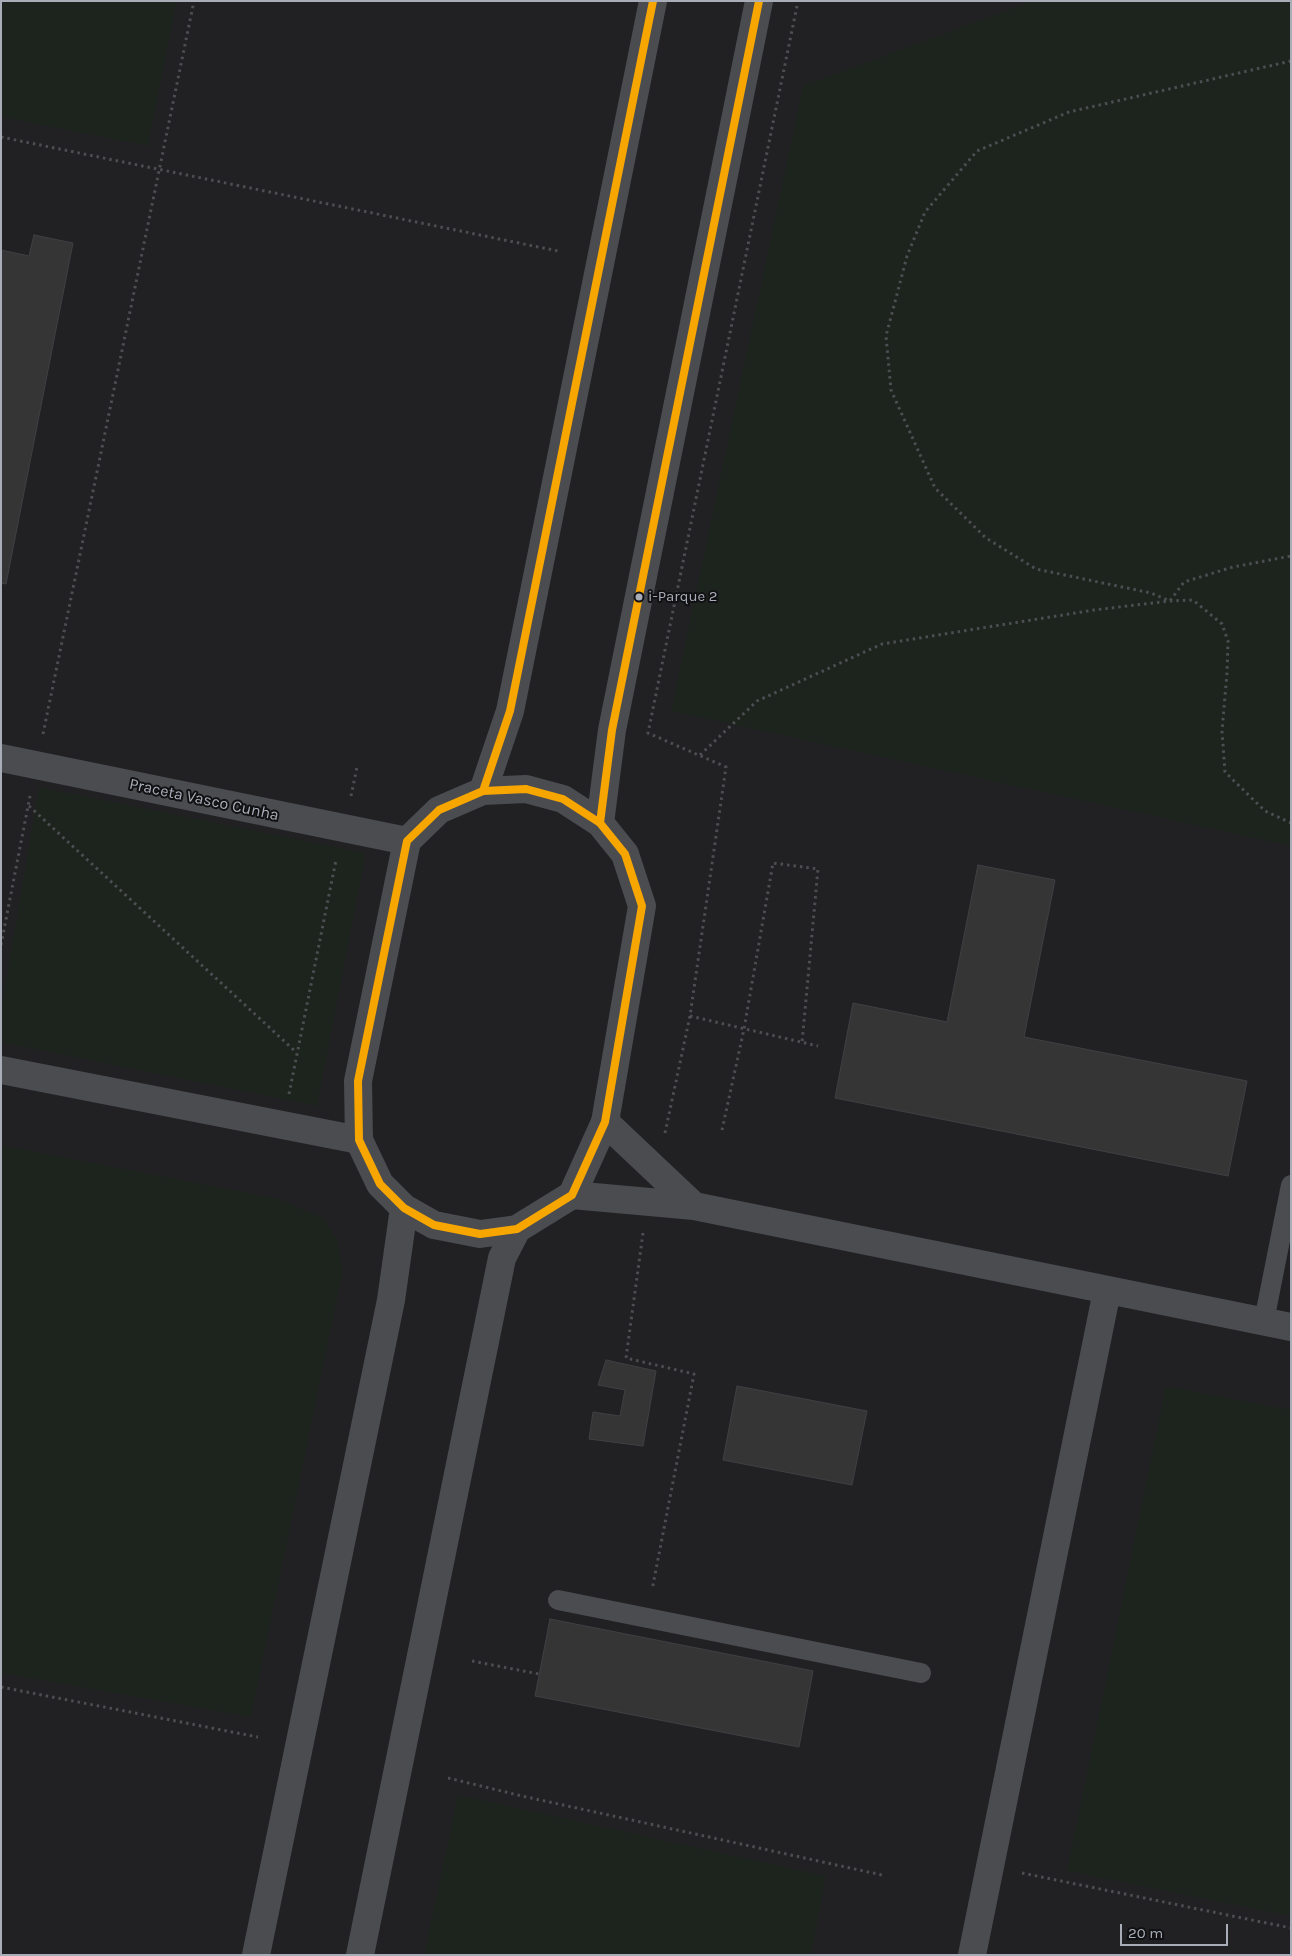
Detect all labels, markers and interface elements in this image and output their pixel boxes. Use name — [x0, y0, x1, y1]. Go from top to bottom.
place label: i-Parque 2 — [648, 588, 717, 606]
marker: i-Parque 2 — [634, 592, 644, 602]
street label: Praceta Vasco Cunha — [127, 775, 281, 825]
scale bar — [1122, 1914, 1230, 1946]
text: 20 m — [1128, 1924, 1163, 1942]

